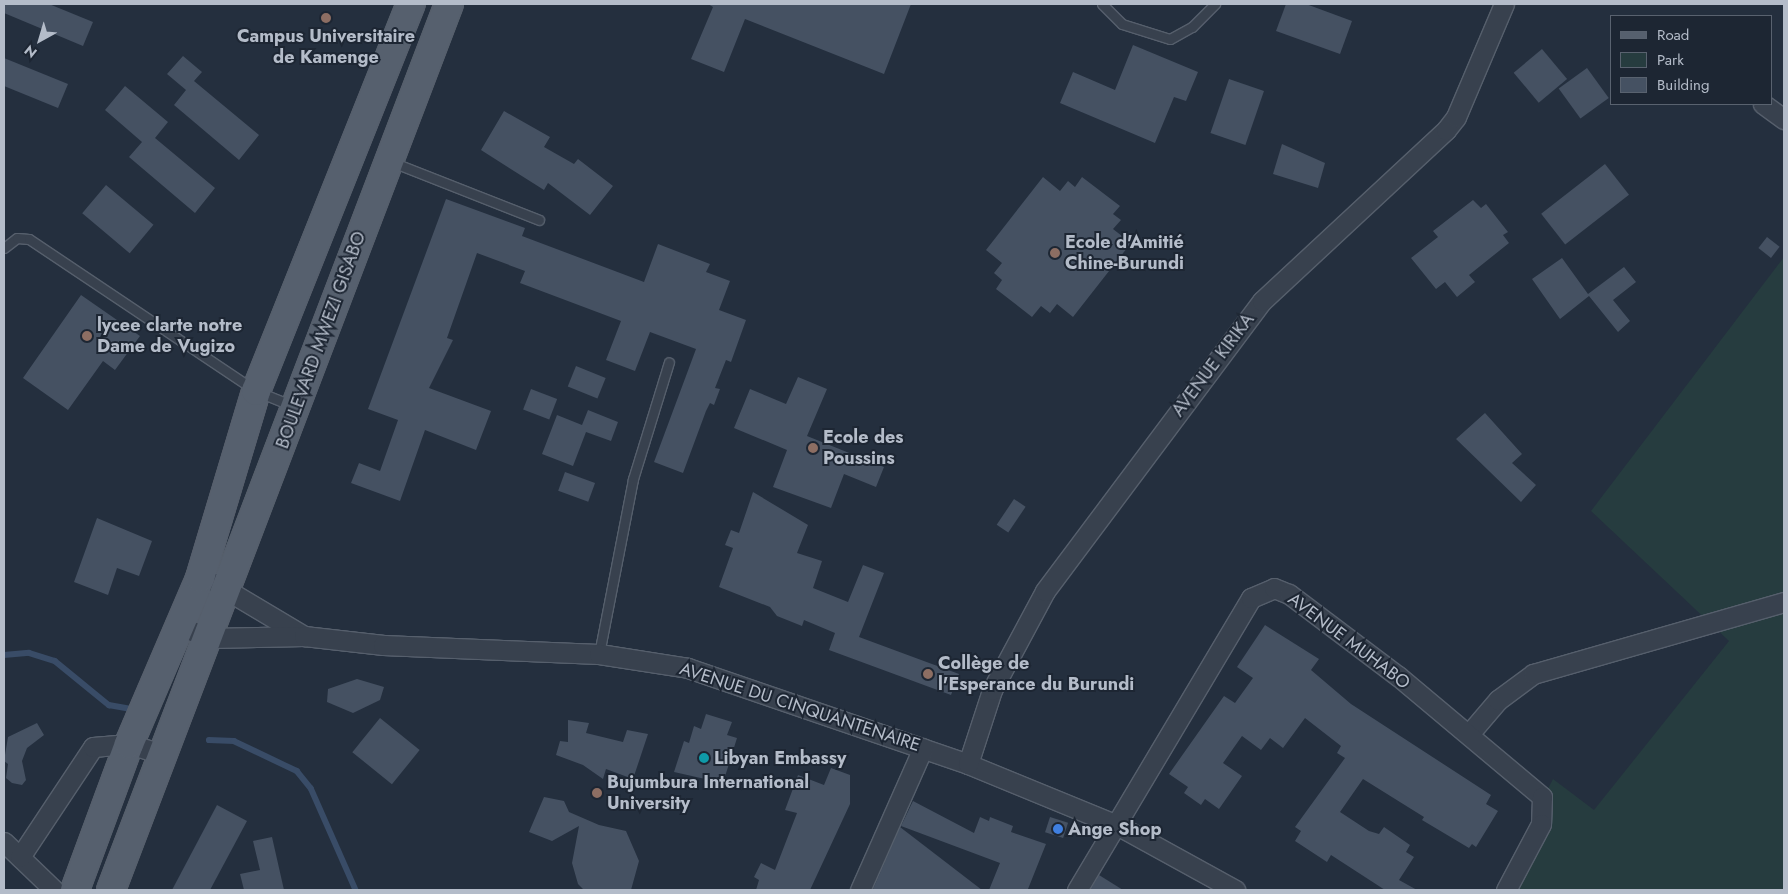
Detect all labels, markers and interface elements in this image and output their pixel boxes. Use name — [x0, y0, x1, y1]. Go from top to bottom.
marker: Campus Universitaire de Kamenge — [320, 12, 332, 24]
north arrow — [15, 15, 65, 65]
legend — [1610, 15, 1773, 105]
text: Road — [1657, 24, 1689, 46]
place label: Campus Universitaire de Kamenge — [237, 26, 415, 68]
text: N — [20, 40, 41, 63]
text: Park — [1657, 49, 1684, 71]
text: Building — [1657, 74, 1709, 96]
street label: BOULEVARD MWEZI GISABO — [272, 228, 370, 452]
place label: Ecole d'Amitié Chine-Burundi — [1065, 232, 1184, 274]
marker: Ecole d'Amitié Chine-Burundi — [1049, 247, 1061, 259]
street label: AVENUE KIRIKA — [1167, 309, 1259, 421]
place label: lycee clarte notre Dame de Vugizo — [97, 315, 242, 358]
marker: lycee clarte notre Dame de Vugizo — [81, 330, 93, 342]
place label: Ecole des Poussins — [823, 427, 904, 469]
marker: Ecole des Poussins — [807, 442, 819, 454]
street label: AVENUE MUHABO — [1284, 588, 1414, 694]
place label: Collège de l'Esperance du Burundi — [938, 653, 1134, 696]
street label: AVENUE DU CINQUANTENAIRE — [677, 658, 923, 756]
marker: Collège de l'Esperance du Burundi — [922, 668, 934, 680]
place label: Libyan Embassy — [714, 747, 846, 769]
marker: Libyan Embassy — [698, 752, 710, 764]
place label: Bujumbura International University — [607, 772, 809, 814]
marker: Bujumbura International University — [591, 787, 603, 799]
place label: Ange Shop — [1068, 818, 1161, 840]
marker: Ange Shop — [1052, 823, 1064, 835]

